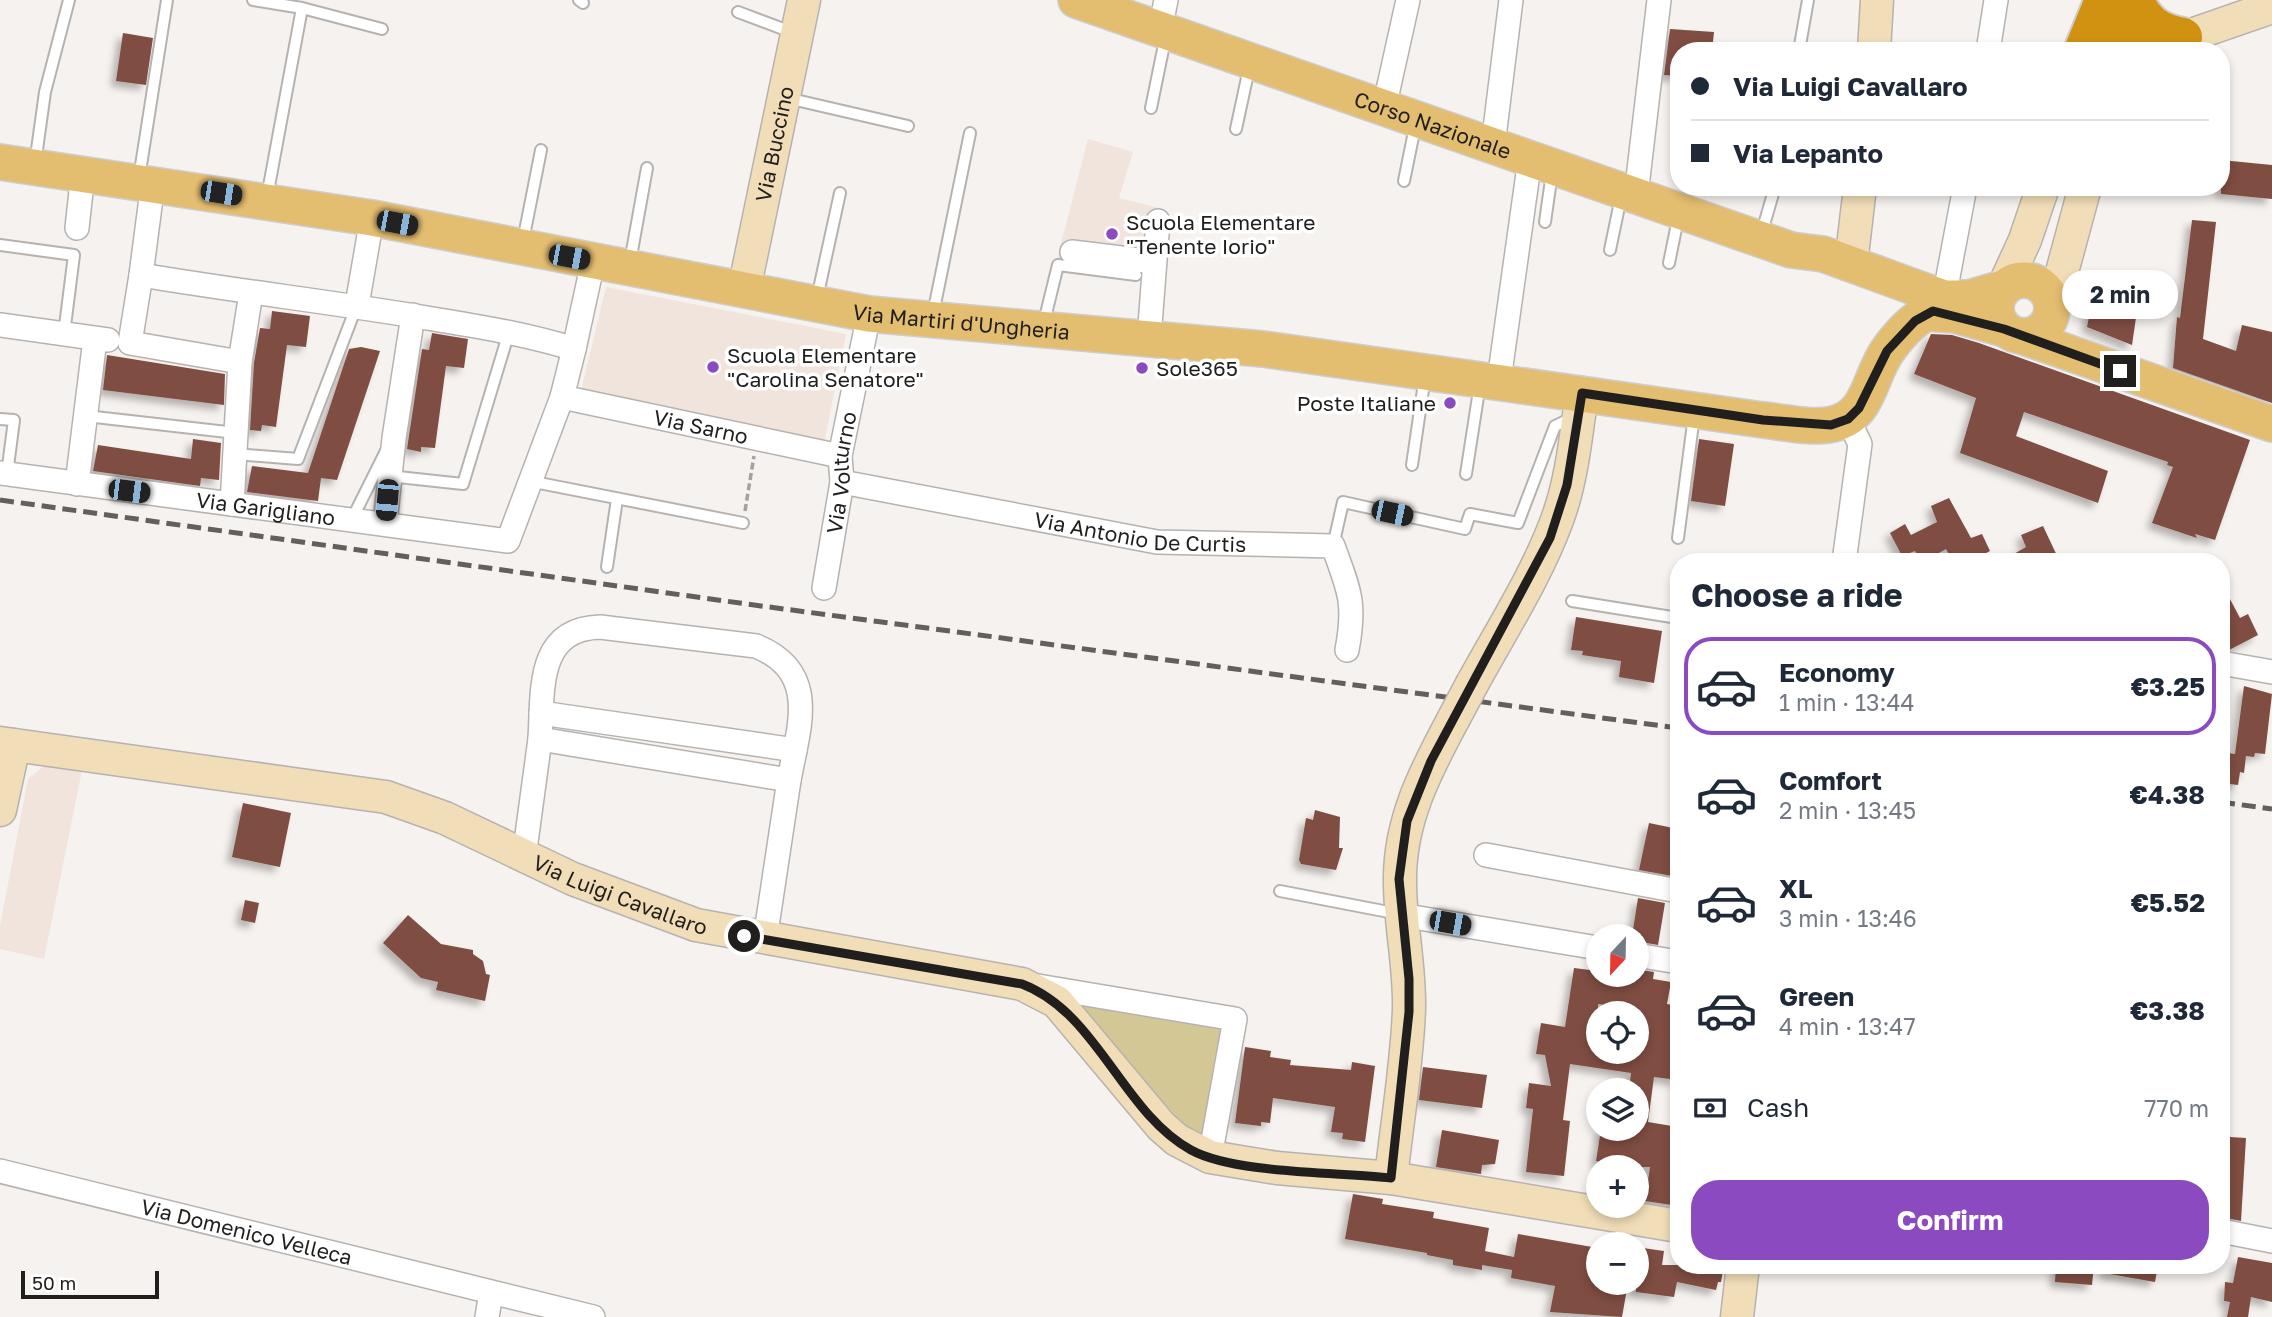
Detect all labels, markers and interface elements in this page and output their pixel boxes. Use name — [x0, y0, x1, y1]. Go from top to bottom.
text: Via Luigi Cavallaro — [1733, 71, 1968, 102]
street label: Via Buccino — [750, 84, 799, 204]
street label: Corso Nazionale — [1351, 85, 1515, 164]
text: Via Lepanto — [1733, 138, 1883, 169]
car — [199, 179, 244, 207]
car — [375, 209, 420, 237]
place label: Scuola Elementare "Tenente Iorio" — [1126, 209, 1315, 259]
marker: Scuola Elementare "Tenente Iorio" — [1104, 226, 1120, 242]
car — [547, 243, 592, 271]
callout: 2 min — [2062, 270, 2178, 318]
text: 2 min — [2090, 280, 2150, 308]
street label: Via Martiri d'Ungheria — [850, 298, 1071, 345]
place label: Scuola Elementare "Carolina Senatore" — [727, 342, 924, 392]
place label: Sole365 — [1156, 355, 1238, 381]
route end — [2104, 355, 2136, 387]
marker: Scuola Elementare "Carolina Senatore" — [705, 359, 721, 375]
marker: Sole365 — [1134, 360, 1150, 376]
place label: Poste Italiane — [1297, 390, 1436, 416]
marker: Poste Italiane — [1442, 395, 1458, 411]
street label: Via Sarno — [651, 404, 751, 449]
street label: Via Volturno — [820, 409, 862, 536]
car — [107, 478, 152, 504]
car — [375, 478, 400, 522]
street label: Via Garigliano — [194, 486, 337, 531]
car — [1370, 498, 1415, 528]
street label: Via Antonio De Curtis — [1032, 506, 1247, 557]
text: Choose a ride — [1691, 576, 1903, 614]
icon: car — [1695, 655, 1758, 718]
text: Economy — [1779, 657, 1895, 688]
text: €3.25 — [2131, 671, 2205, 702]
text: 1 min · 13:44 — [1779, 688, 1915, 716]
icon: car — [1695, 763, 1758, 826]
text: Comfort — [1779, 765, 1882, 796]
text: €4.38 — [2130, 779, 2205, 810]
text: 2 min · 13:45 — [1779, 796, 1916, 824]
street label: Via Luigi Cavallaro — [529, 849, 709, 940]
icon: car — [1695, 871, 1758, 934]
text: XL — [1779, 873, 1813, 904]
text: €5.52 — [2131, 887, 2205, 918]
text: 3 min · 13:46 — [1779, 904, 1917, 932]
car — [1428, 909, 1473, 937]
route start — [728, 920, 760, 952]
north arrow — [1586, 924, 1648, 987]
map controls — [1586, 924, 1649, 1295]
icon: car — [1695, 979, 1758, 1042]
text: Green — [1779, 981, 1854, 1012]
text: €3.38 — [2130, 995, 2205, 1026]
button: locate — [1586, 1001, 1649, 1064]
text: 4 min · 13:47 — [1779, 1012, 1916, 1040]
button: layers — [1586, 1078, 1649, 1141]
icon: cash — [1691, 1089, 1729, 1127]
text: Cash — [1747, 1092, 1809, 1123]
text: 770 m — [2144, 1094, 2209, 1122]
button: + — [1586, 1155, 1649, 1218]
button: Confirm — [1691, 1180, 2209, 1260]
street label: Via Domenico Velleca — [138, 1193, 355, 1270]
button: − — [1586, 1232, 1649, 1295]
scale bar — [21, 1268, 159, 1300]
text: 50 m — [32, 1271, 76, 1294]

